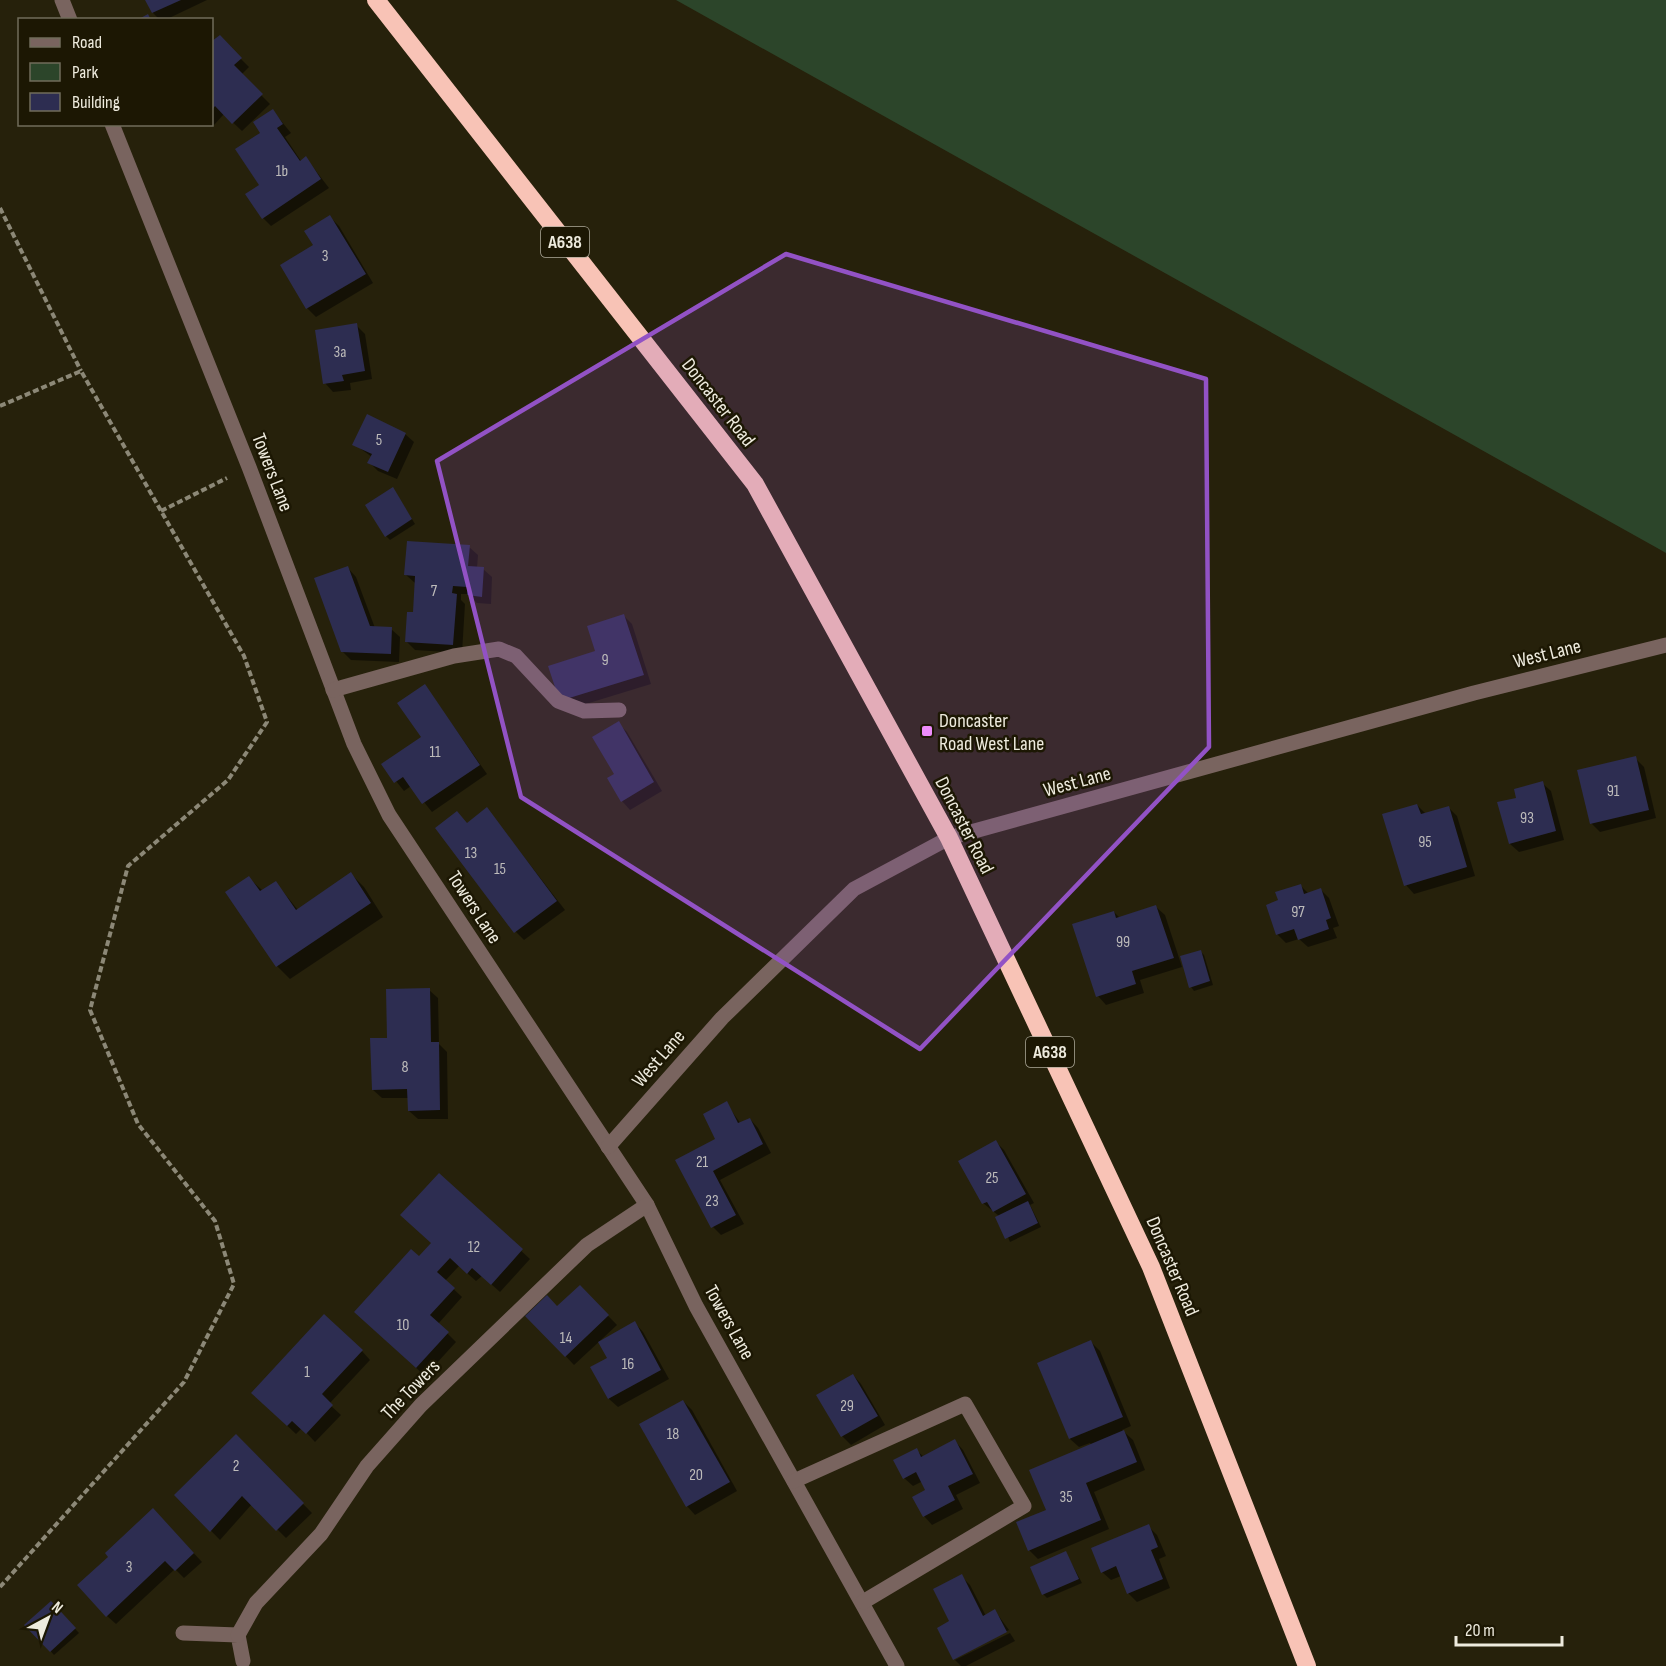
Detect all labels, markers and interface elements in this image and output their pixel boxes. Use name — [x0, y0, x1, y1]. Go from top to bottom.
legend — [18, 18, 213, 126]
text: Road — [72, 32, 102, 53]
text: Park — [72, 62, 98, 83]
text: Building — [72, 92, 120, 113]
house number: 1b — [276, 162, 288, 181]
road number: A638 — [541, 227, 589, 257]
house number: 3 — [322, 247, 328, 266]
house number: 3a — [334, 343, 346, 362]
street label: Doncaster Road — [676, 354, 760, 452]
street label: Towers Lane — [246, 430, 298, 515]
house number: 5 — [376, 431, 382, 450]
house number: 7 — [431, 582, 438, 601]
street label: West Lane — [1511, 634, 1584, 674]
house number: 9 — [601, 651, 609, 670]
place label: Doncaster Road West Lane — [939, 709, 1044, 756]
marker: Doncaster Road West Lane — [920, 724, 934, 738]
house number: 11 — [429, 743, 441, 762]
street label: West Lane — [1041, 761, 1114, 802]
street label: Doncaster Road — [929, 773, 999, 878]
house number: 91 — [1607, 782, 1620, 801]
house number: 93 — [1520, 809, 1534, 828]
house number: 95 — [1418, 833, 1432, 852]
house number: 13 — [465, 844, 477, 863]
house number: 15 — [494, 860, 506, 879]
street label: Towers Lane — [442, 867, 506, 948]
house number: 97 — [1291, 903, 1305, 922]
house number: 99 — [1116, 933, 1130, 952]
street label: West Lane — [627, 1025, 690, 1093]
road number: A638 — [1026, 1037, 1074, 1067]
house number: 8 — [401, 1058, 409, 1077]
house number: 21 — [696, 1153, 709, 1172]
house number: 25 — [985, 1169, 999, 1188]
house number: 23 — [705, 1192, 719, 1211]
street label: Doncaster Road — [1140, 1213, 1204, 1320]
house number: 12 — [468, 1238, 480, 1257]
street label: Towers Lane — [699, 1281, 759, 1364]
house number: 10 — [397, 1316, 409, 1335]
house number: 14 — [560, 1329, 572, 1348]
street label: The Towers — [376, 1355, 445, 1425]
house number: 16 — [622, 1355, 634, 1374]
house number: 1 — [304, 1363, 310, 1382]
house number: 29 — [840, 1397, 854, 1416]
house number: 18 — [667, 1425, 679, 1444]
house number: 2 — [233, 1457, 239, 1476]
house number: 20 — [689, 1466, 703, 1485]
house number: 35 — [1059, 1488, 1073, 1507]
house number: 3 — [126, 1558, 132, 1577]
north arrow — [18, 1588, 78, 1648]
text: N — [47, 1598, 66, 1618]
scale bar — [1456, 1609, 1562, 1647]
text: 20 m — [1465, 1620, 1495, 1641]

